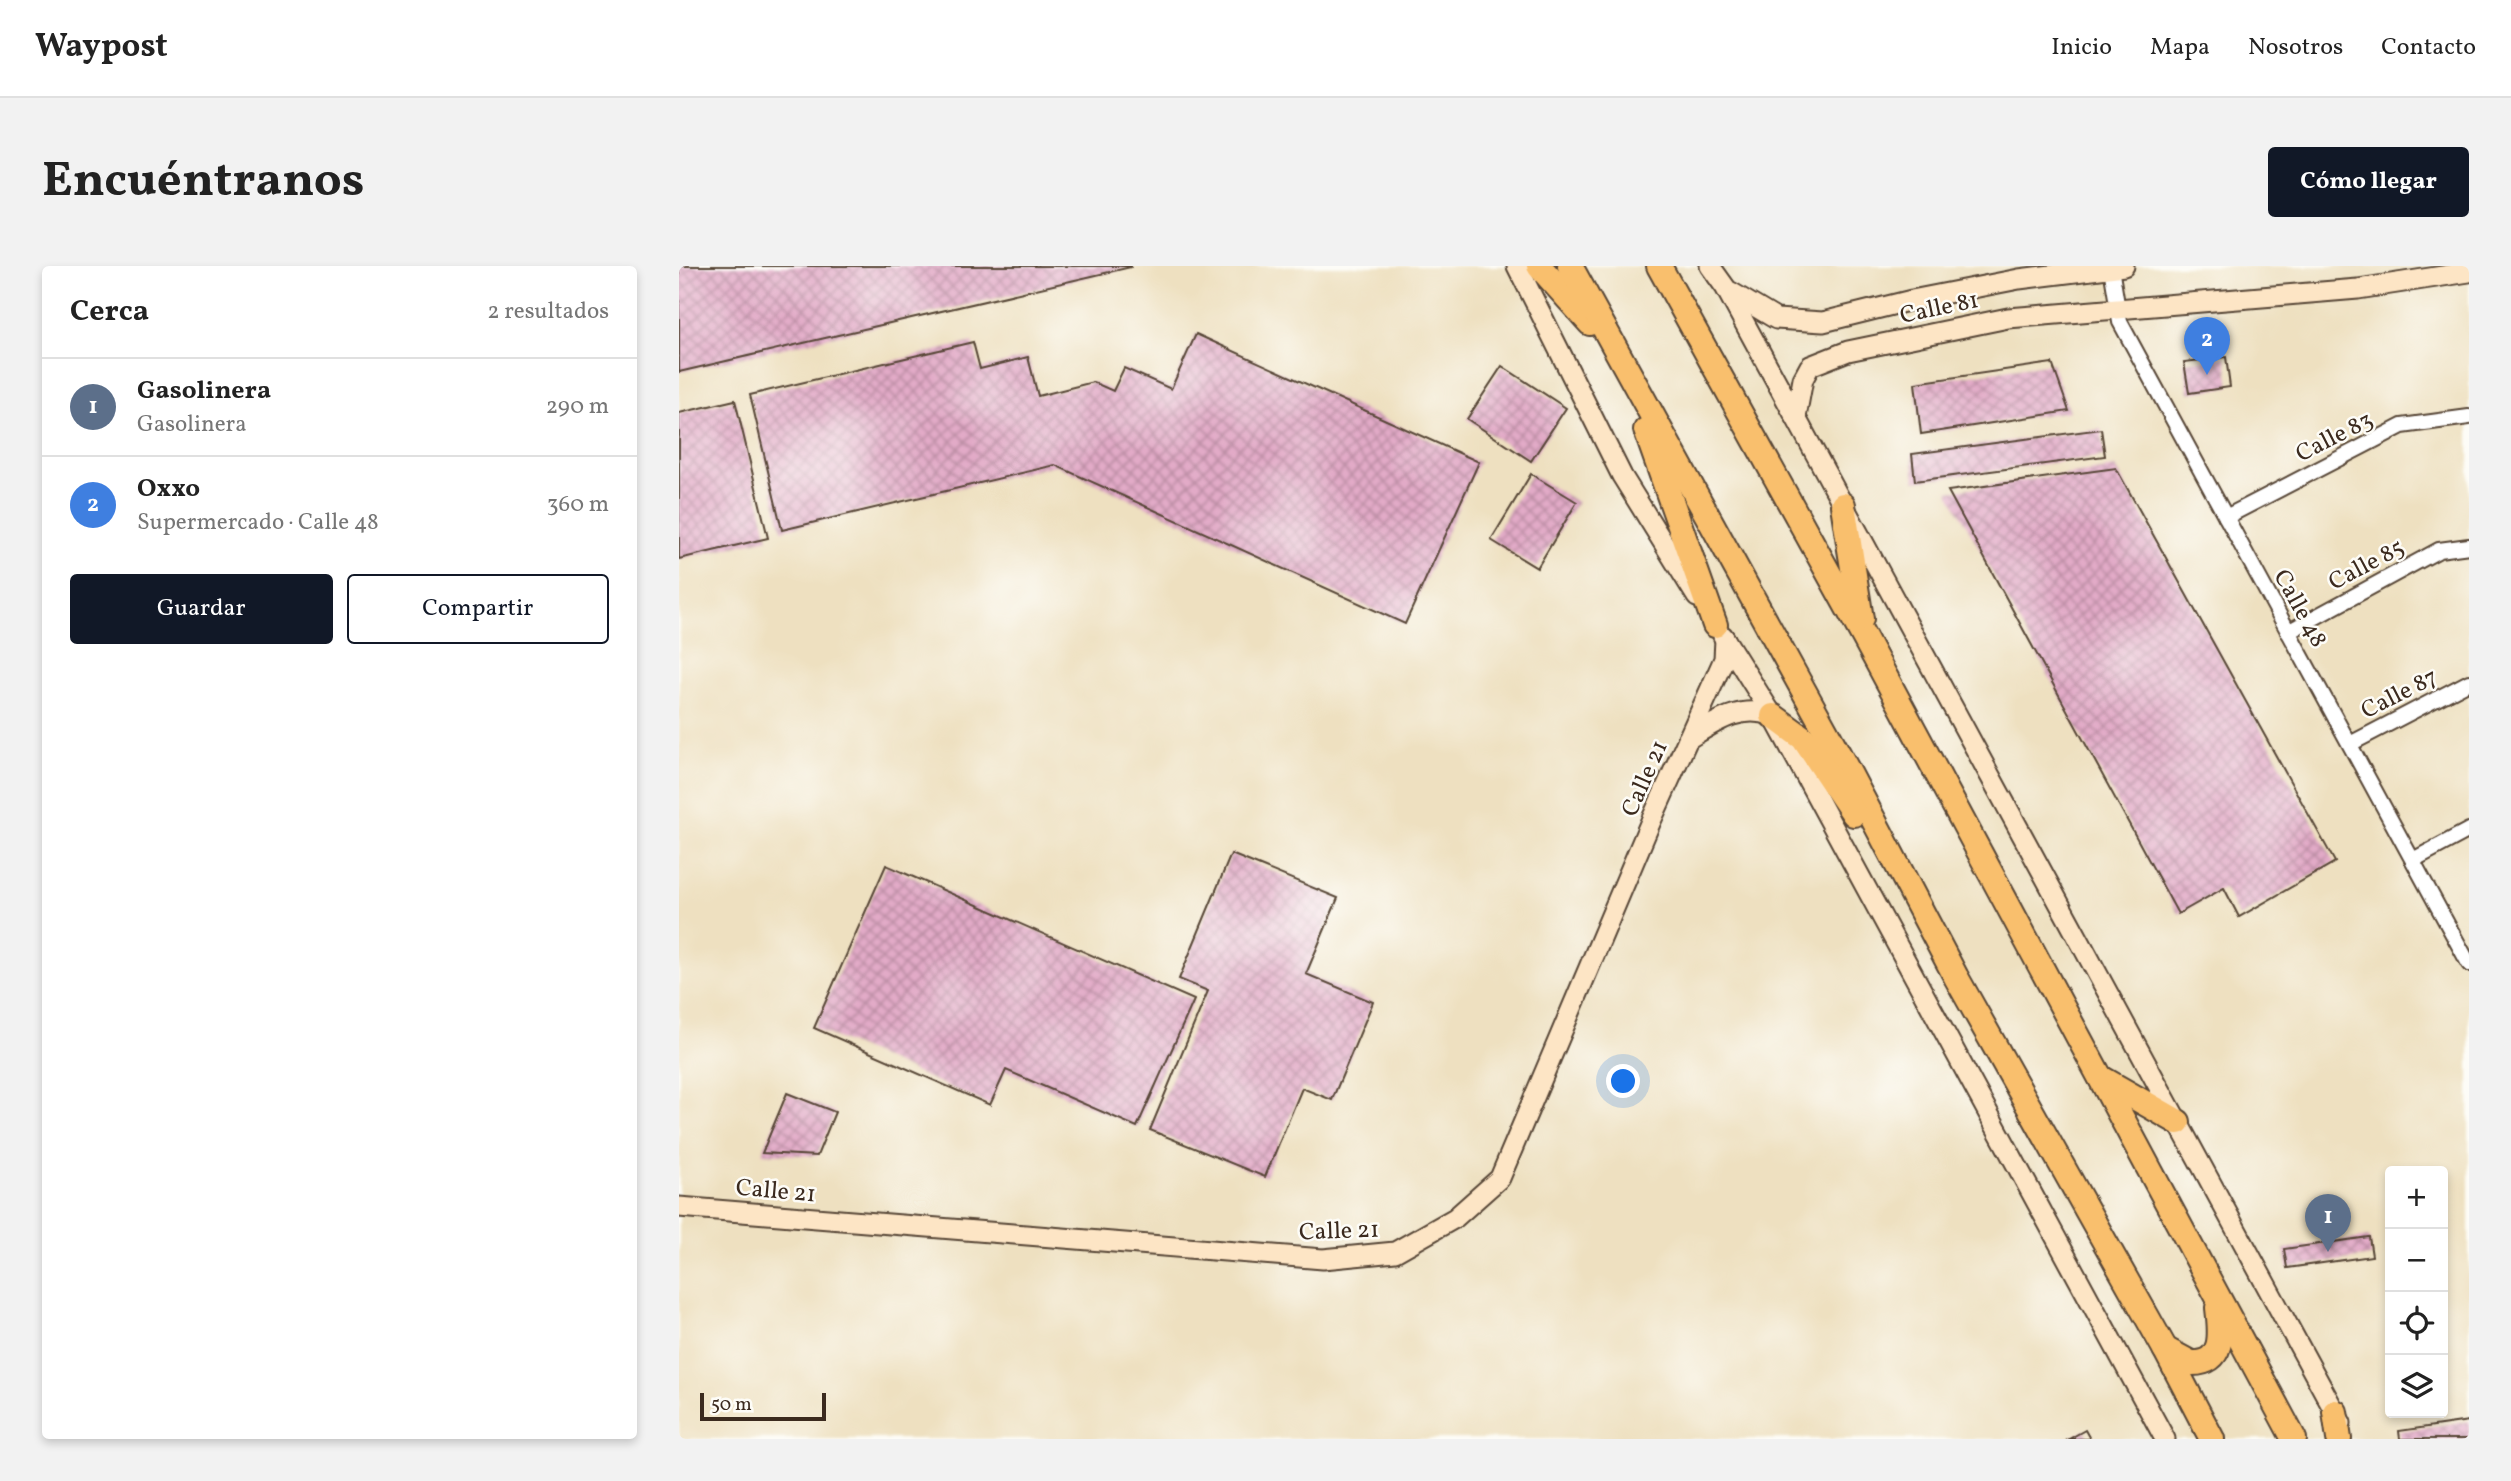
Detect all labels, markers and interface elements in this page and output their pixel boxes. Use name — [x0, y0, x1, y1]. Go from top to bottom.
text: Waypost — [35, 25, 168, 71]
text: Inicio — [2051, 31, 2112, 65]
text: Mapa — [2150, 31, 2210, 65]
text: Nosotros — [2248, 31, 2343, 65]
text: Contacto — [2381, 31, 2476, 65]
button: Cómo llegar — [2268, 147, 2469, 217]
text: Encuéntranos — [42, 148, 364, 217]
street label: Calle 81 — [1897, 284, 1982, 334]
text: Cerca — [70, 291, 149, 333]
text: 2 resultados — [487, 296, 609, 328]
pin: 2 — [2184, 317, 2230, 375]
text: Gasolinera — [137, 373, 271, 409]
text: 1 — [88, 391, 98, 423]
text: 290 m — [546, 391, 609, 423]
street label: Calle 83 — [2290, 404, 2379, 472]
text: Gasolinera — [137, 409, 247, 441]
text: Oxxo — [137, 471, 200, 507]
text: 2 — [87, 489, 99, 521]
text: 360 m — [547, 489, 609, 521]
text: Supermercado · Calle 48 — [137, 507, 379, 539]
street label: Calle 85 — [2323, 532, 2411, 600]
street label: Calle 48 — [2264, 564, 2335, 654]
button: Guardar — [70, 574, 333, 644]
button: Compartir — [347, 574, 609, 644]
street label: Calle 87 — [2356, 661, 2444, 729]
street label: Calle 21 — [1614, 735, 1678, 822]
your location — [1606, 1064, 1640, 1098]
map controls — [2385, 1166, 2448, 1418]
button: + — [2385, 1166, 2448, 1229]
street label: Calle 21 — [734, 1172, 817, 1212]
pin: 1 — [2305, 1194, 2351, 1252]
street label: Calle 21 — [1298, 1214, 1380, 1250]
button: − — [2385, 1229, 2448, 1292]
button: locate — [2385, 1292, 2448, 1355]
button: layers — [2385, 1355, 2448, 1418]
scale bar — [700, 1390, 826, 1422]
text: 50 m — [711, 1392, 752, 1418]

